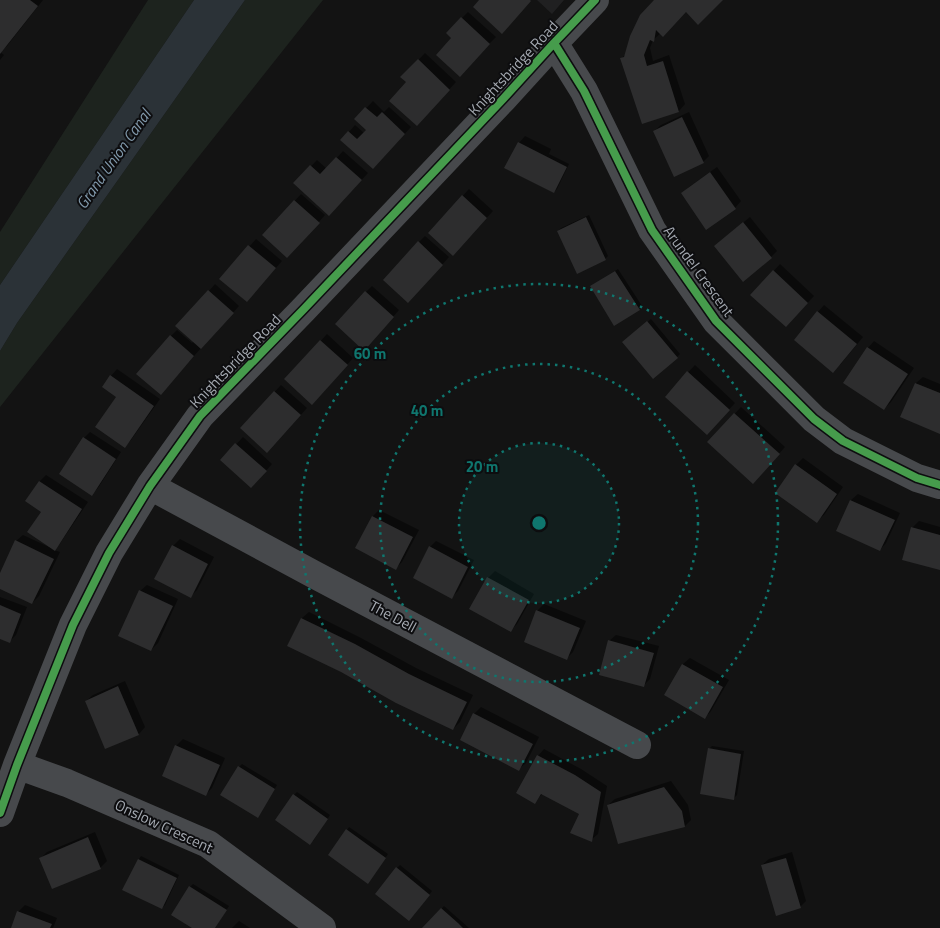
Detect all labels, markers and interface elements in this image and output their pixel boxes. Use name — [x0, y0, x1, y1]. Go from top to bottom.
street label: Knightsbridge Road — [463, 15, 563, 121]
water label: Grand Union Canal — [70, 103, 157, 214]
street label: Arundel Crescent — [658, 221, 740, 322]
street label: Knightsbridge Road — [184, 309, 286, 413]
text: 60 m — [354, 342, 386, 365]
text: 40 m — [411, 399, 443, 422]
text: 20 m — [466, 455, 498, 478]
centre of rings — [530, 514, 548, 532]
street label: The Dell — [365, 594, 421, 638]
street label: Onslow Crescent — [111, 793, 218, 859]

